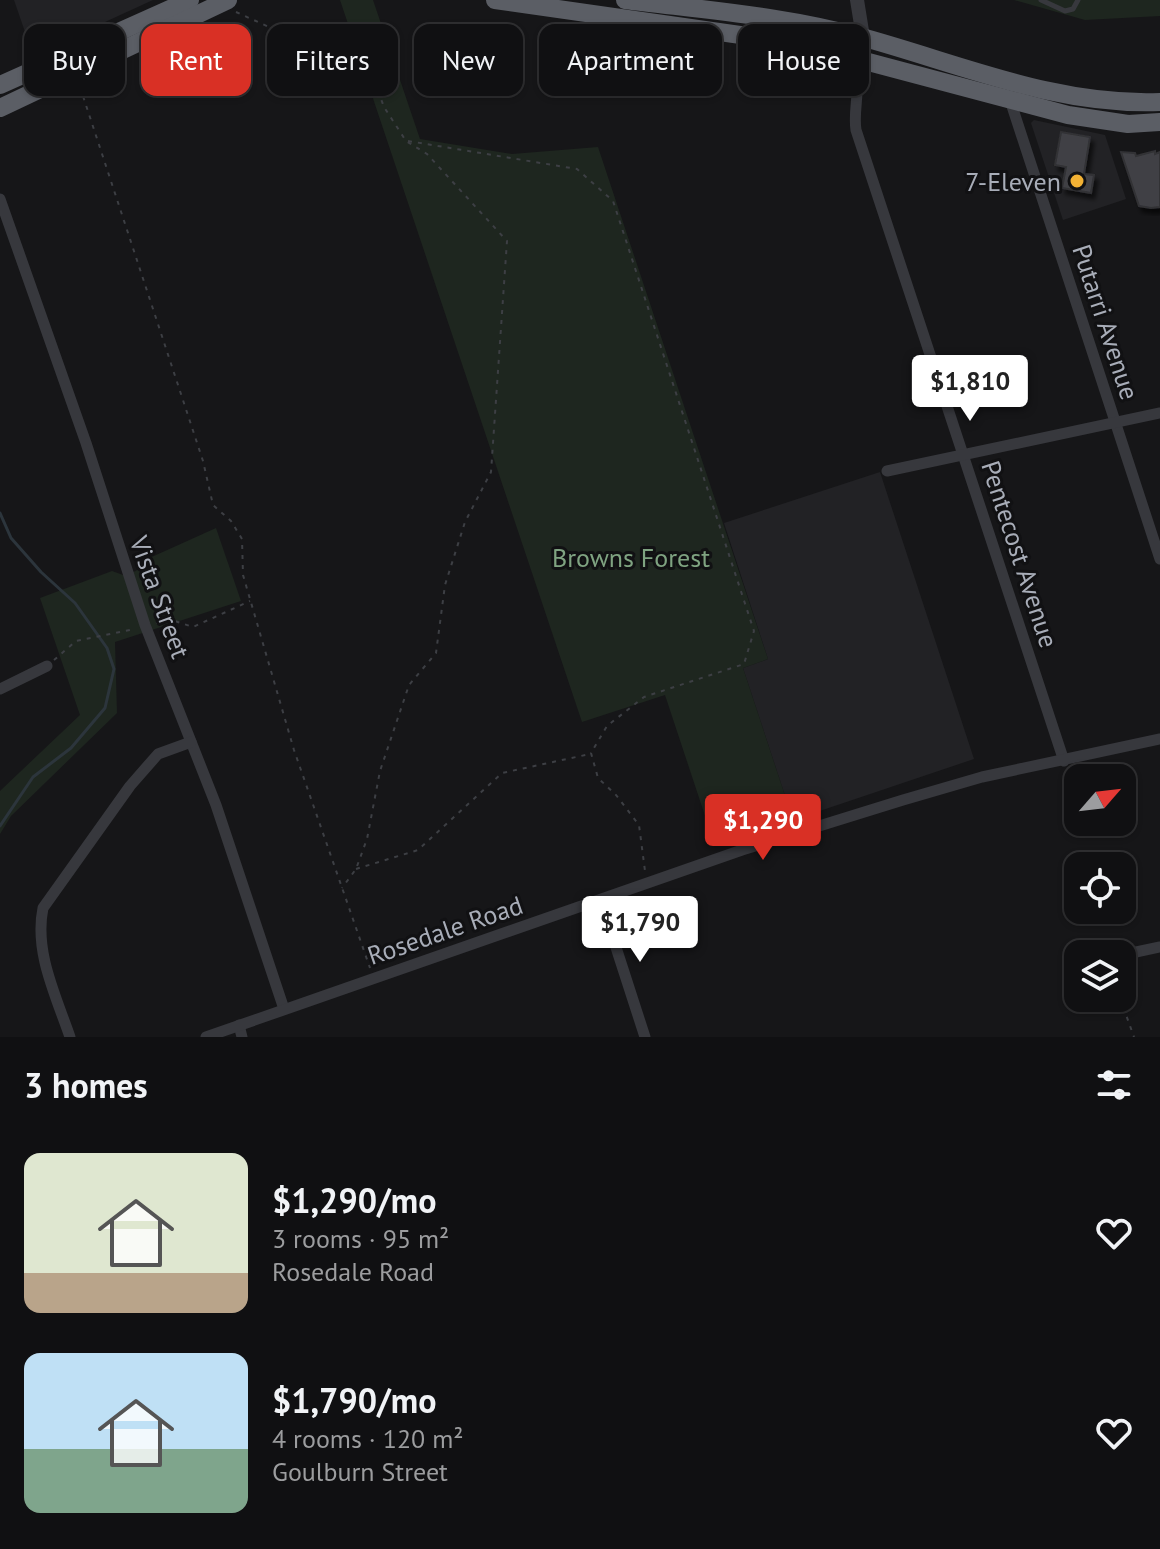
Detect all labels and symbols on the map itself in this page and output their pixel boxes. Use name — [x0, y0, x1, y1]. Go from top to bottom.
place label: 7-Eleven — [965, 165, 1061, 198]
marker: 7-Eleven — [1068, 172, 1086, 190]
street label: Putarri Avenue — [1065, 240, 1147, 404]
pin: $1,810 — [905, 355, 1035, 423]
street label: Pentecost Avenue — [974, 456, 1066, 652]
street label: Vista Street — [122, 530, 197, 663]
park label: Browns Forest — [552, 541, 710, 574]
north arrow — [1064, 764, 1136, 836]
pin: $1,290 — [698, 794, 828, 862]
street label: Rosedale Road — [363, 888, 527, 972]
pin: $1,790 — [575, 896, 705, 964]

